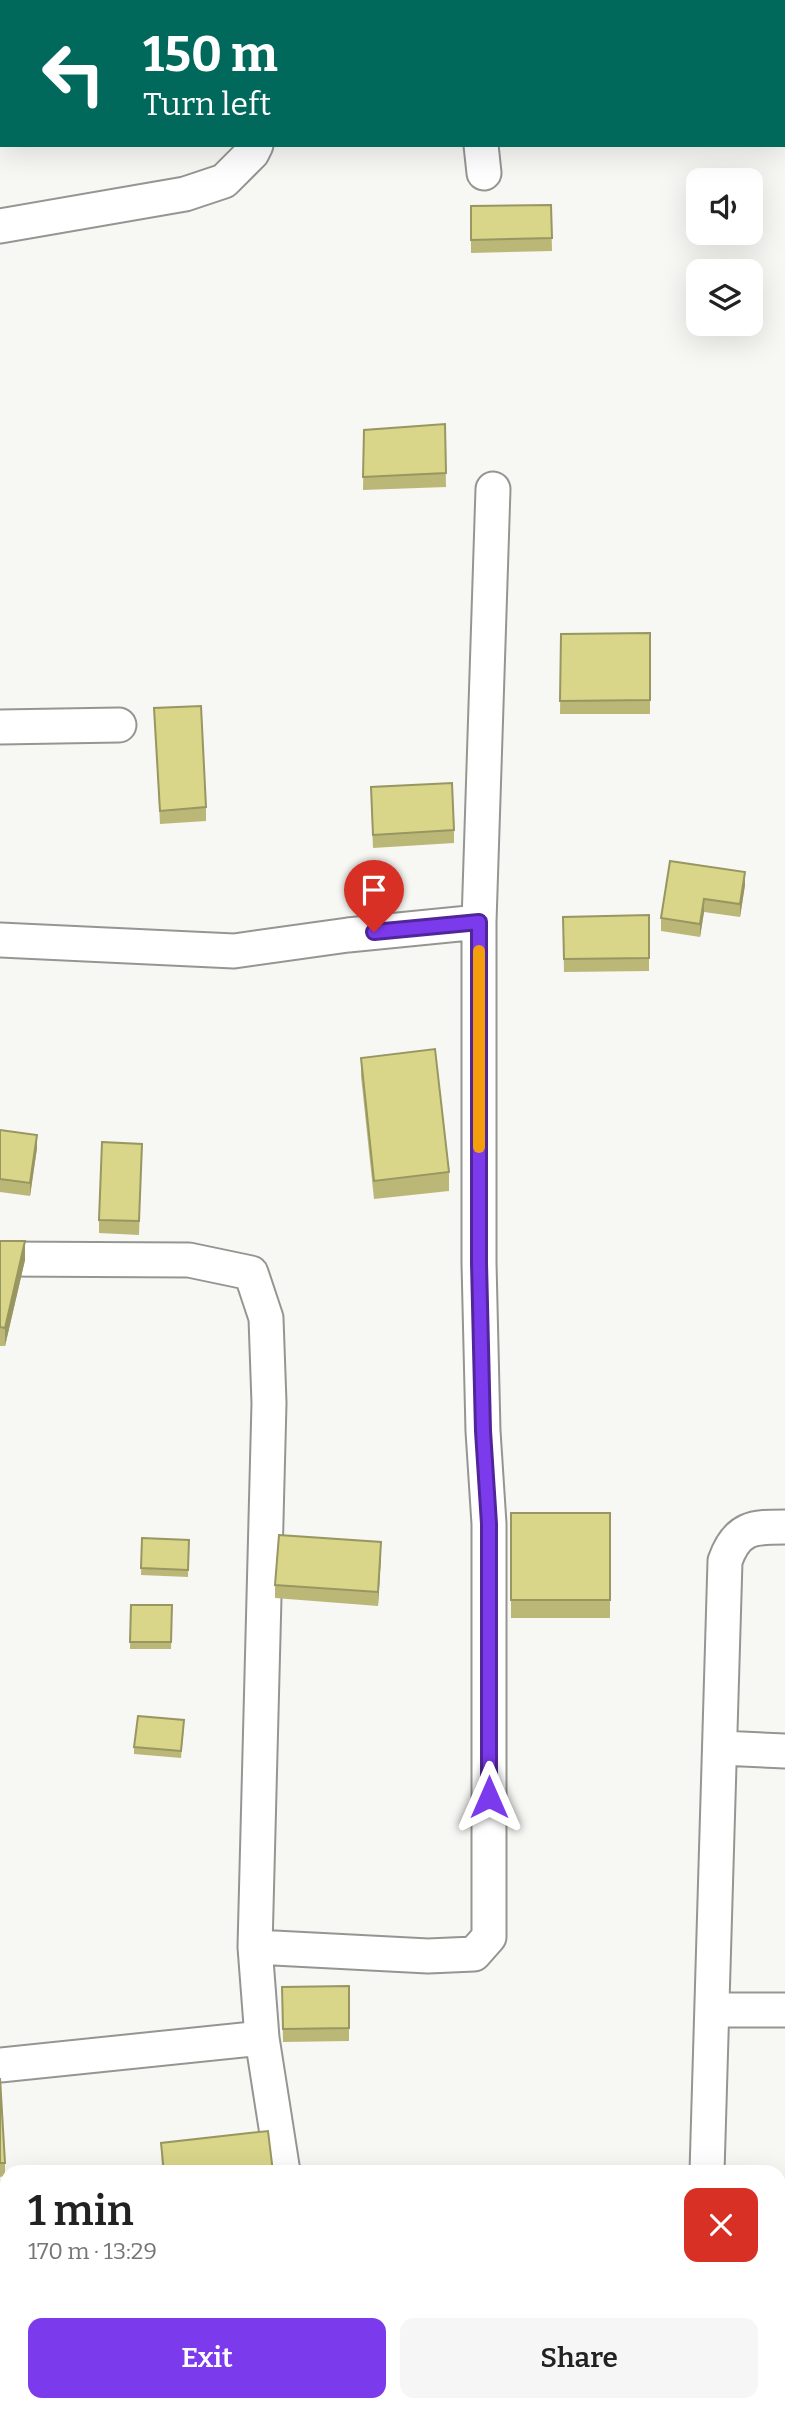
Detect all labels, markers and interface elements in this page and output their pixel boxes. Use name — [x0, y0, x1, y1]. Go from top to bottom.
text: 150 m — [143, 25, 278, 84]
icon: left — [28, 28, 119, 119]
text: Turn left — [143, 85, 271, 123]
map controls — [686, 168, 763, 336]
button: sound — [686, 168, 763, 245]
button: layers — [686, 259, 763, 336]
pin — [344, 860, 404, 932]
icon: arrive — [355, 871, 393, 909]
position arrow — [452, 1760, 526, 1834]
text: 1 min — [28, 2186, 134, 2236]
button: close — [684, 2188, 758, 2262]
text: 170 m · 13:29 — [28, 2237, 157, 2265]
button: Exit — [28, 2318, 386, 2398]
button: Share — [400, 2318, 758, 2398]

